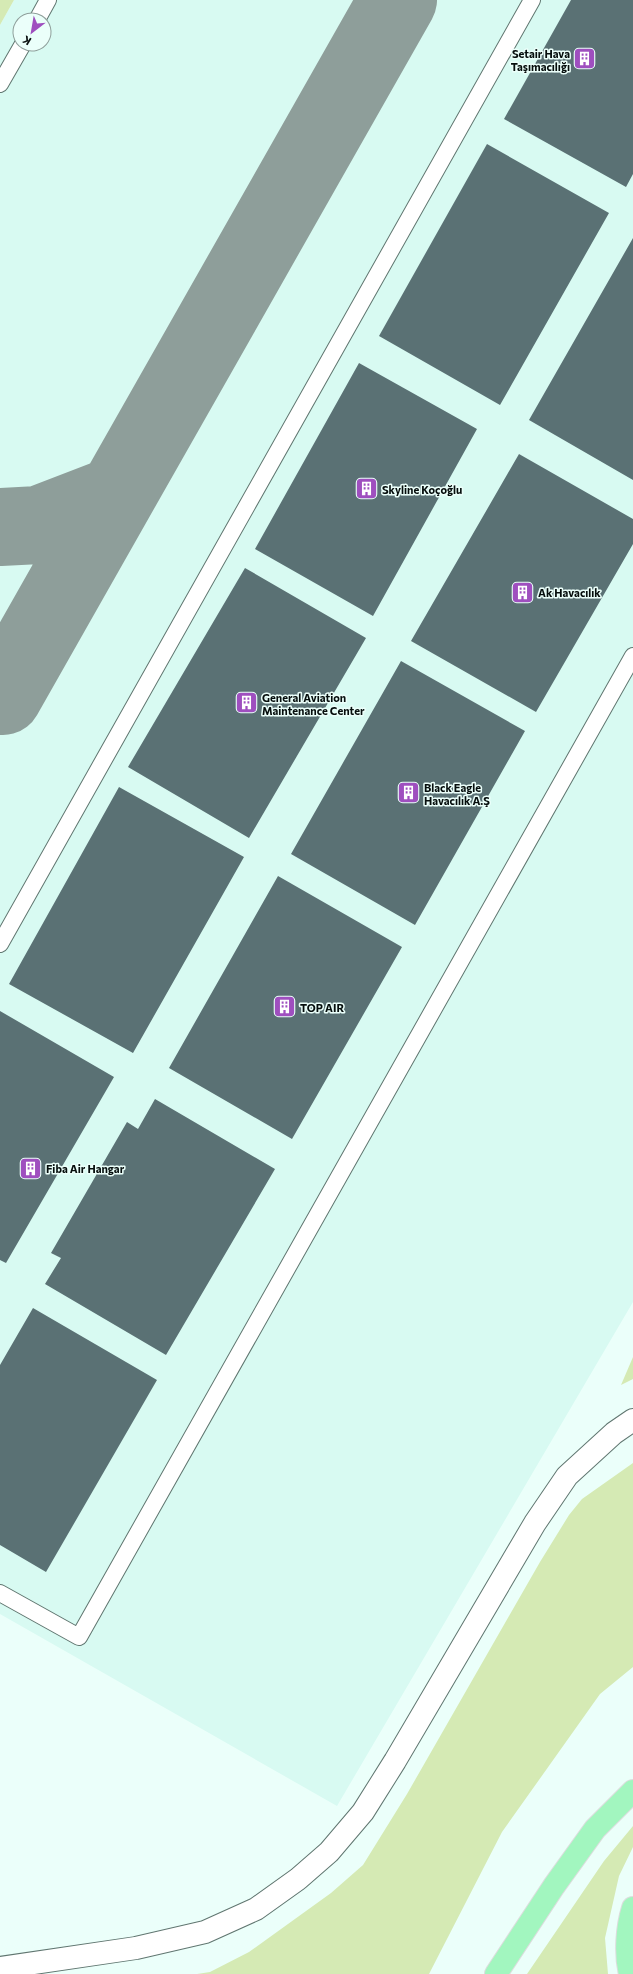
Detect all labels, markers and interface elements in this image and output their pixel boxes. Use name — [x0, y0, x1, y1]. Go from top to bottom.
north arrow — [12, 12, 52, 52]
text: K — [20, 33, 33, 49]
building icon: Setair Hava Taşımacılığı — [572, 46, 598, 72]
place label: Setair Hava Taşımacılığı — [511, 47, 570, 73]
building icon: Skyline Koçoğlu — [353, 476, 379, 502]
place label: Skyline Koçoğlu — [382, 483, 462, 496]
building icon: Ak Havacılık — [509, 579, 535, 605]
place label: Ak Havacılık — [538, 586, 601, 599]
building icon: General Aviation Maintenance Center — [234, 690, 260, 716]
place label: General Aviation Maintenance Center — [262, 691, 365, 717]
building icon: Black Eagle Havacılık A.Ş — [395, 780, 421, 806]
place label: Black Eagle Havacılık A.Ş — [424, 781, 490, 807]
building icon: TOP AIR — [272, 994, 298, 1020]
place label: TOP AIR — [300, 1001, 344, 1014]
building icon: Fiba Air Hangar — [18, 1155, 44, 1181]
place label: Fiba Air Hangar — [46, 1162, 125, 1175]

